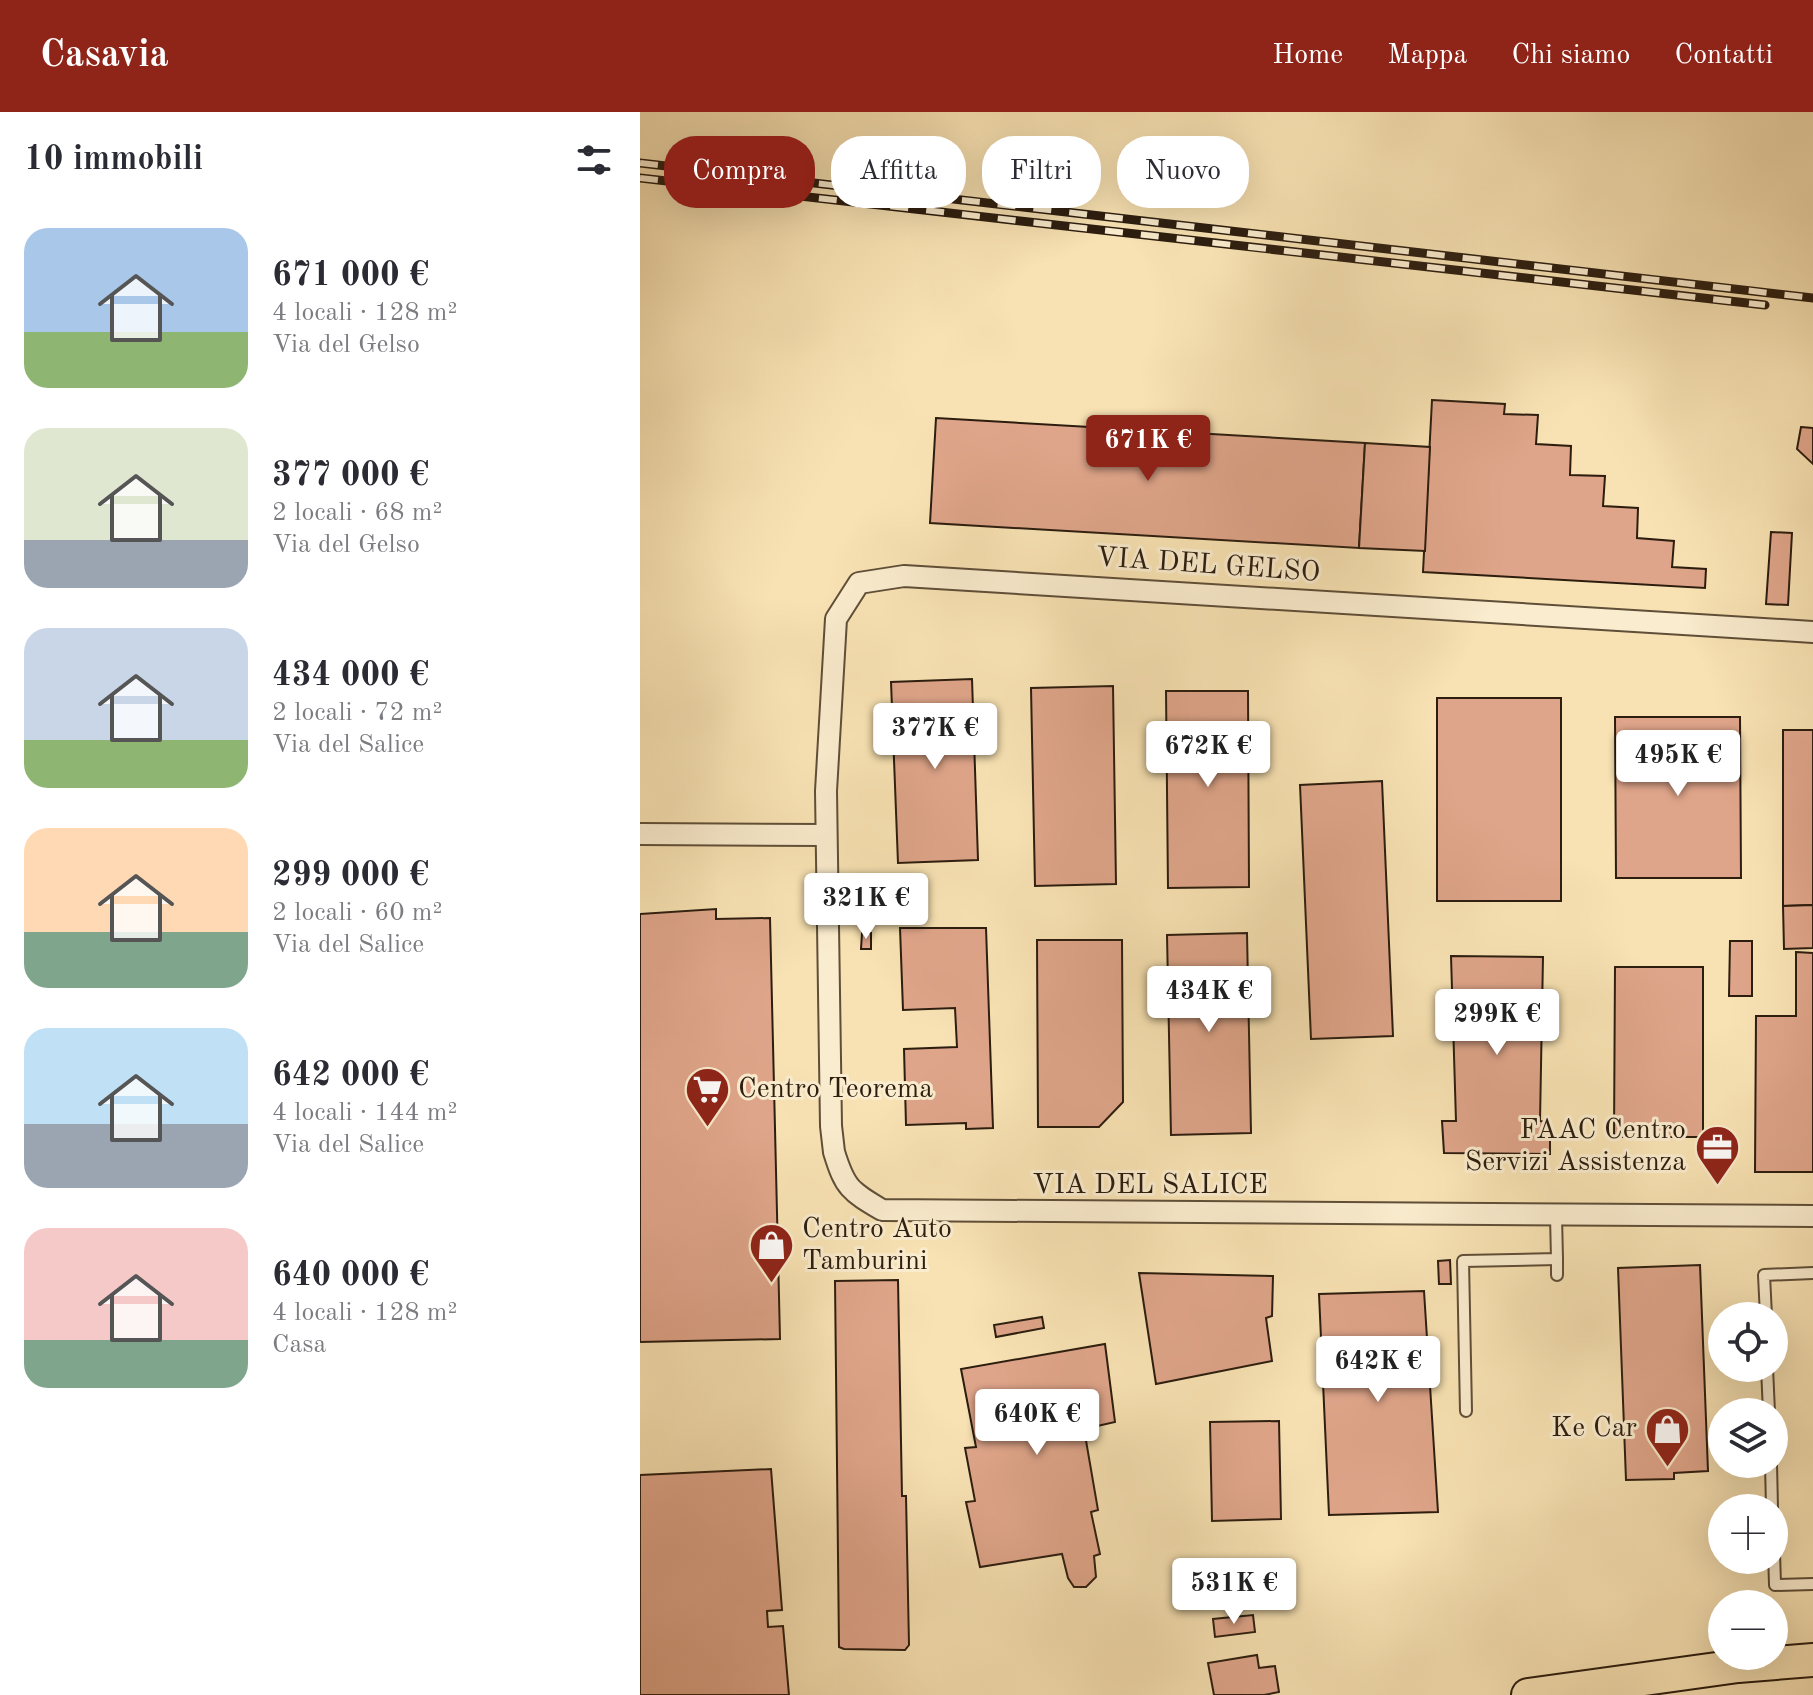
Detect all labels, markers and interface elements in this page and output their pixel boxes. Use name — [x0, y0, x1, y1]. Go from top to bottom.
text: Casavia — [40, 37, 169, 75]
text: Home — [1272, 42, 1343, 70]
text: Mappa — [1387, 42, 1467, 70]
text: Chi siamo — [1511, 42, 1630, 70]
text: Contatti — [1674, 42, 1773, 70]
chip: Compra — [664, 136, 815, 208]
chip: Affitta — [831, 136, 966, 208]
chip: Filtri — [982, 136, 1101, 208]
chip: Nuovo — [1117, 136, 1249, 208]
icon: filters — [572, 138, 616, 182]
text: 10 immobili — [24, 143, 203, 177]
text: 671 000 € — [272, 259, 429, 293]
icon: home — [88, 260, 184, 356]
text: 4 locali · 128 m² — [272, 300, 457, 326]
text: Via del Gelso — [272, 332, 420, 358]
pin: 671K € — [1083, 415, 1213, 483]
text: 671K € — [1104, 428, 1192, 454]
text: 377 000 € — [272, 459, 429, 493]
icon: home — [88, 460, 184, 556]
text: 2 locali · 68 m² — [272, 500, 442, 526]
text: Via del Gelso — [272, 532, 420, 558]
street label: VIA DEL GELSO — [1095, 544, 1321, 588]
text: 434 000 € — [272, 659, 429, 693]
icon: home — [88, 660, 184, 756]
text: 2 locali · 72 m² — [272, 700, 442, 726]
pin: 377K € — [870, 703, 1000, 771]
text: 377K € — [891, 716, 979, 742]
pin: 672K € — [1143, 721, 1273, 789]
pin: 495K € — [1613, 730, 1743, 798]
text: Via del Salice — [272, 732, 424, 758]
text: 672K € — [1164, 734, 1252, 760]
text: 495K € — [1634, 743, 1722, 769]
text: 299 000 € — [272, 859, 429, 893]
icon: home — [88, 860, 184, 956]
pin: 321K € — [801, 873, 931, 941]
text: 321K € — [822, 886, 910, 912]
text: 2 locali · 60 m² — [272, 900, 442, 926]
text: Via del Salice — [272, 932, 424, 958]
pin: 434K € — [1144, 966, 1274, 1034]
text: 434K € — [1165, 979, 1253, 1005]
pin: 299K € — [1432, 989, 1562, 1057]
text: 299K € — [1453, 1002, 1541, 1028]
text: 642 000 € — [272, 1059, 429, 1093]
icon: home — [88, 1060, 184, 1156]
supermarket icon: Centro Teorema — [683, 1066, 731, 1129]
place label: Centro Teorema — [738, 1076, 933, 1104]
text: 4 locali · 144 m² — [272, 1100, 457, 1126]
place label: FAAC Centro Servizi Assistenza — [1465, 1117, 1686, 1177]
office icon: FAAC Centro Servizi Assistenza — [1693, 1123, 1741, 1186]
text: Via del Salice — [272, 1132, 424, 1158]
street label: VIA DEL SALICE — [1032, 1172, 1268, 1200]
place label: Centro Auto Tamburini — [802, 1216, 952, 1276]
shop icon: Centro Auto Tamburini — [747, 1222, 795, 1285]
text: 640 000 € — [272, 1259, 429, 1293]
icon: home — [88, 1260, 184, 1356]
text: 4 locali · 128 m² — [272, 1300, 457, 1326]
map controls — [1708, 1302, 1788, 1670]
button: locate — [1708, 1302, 1788, 1382]
text: Casa — [272, 1332, 326, 1358]
pin: 642K € — [1313, 1336, 1443, 1404]
text: 642K € — [1334, 1349, 1422, 1375]
pin: 640K € — [972, 1389, 1102, 1457]
button: layers — [1708, 1398, 1788, 1478]
text: 640K € — [993, 1402, 1081, 1428]
shop icon: Ke Car — [1644, 1405, 1692, 1468]
place label: Ke Car — [1551, 1415, 1637, 1443]
button: + — [1708, 1494, 1788, 1574]
pin: 531K € — [1169, 1558, 1299, 1626]
text: 531K € — [1190, 1571, 1278, 1597]
button: − — [1708, 1590, 1788, 1670]

